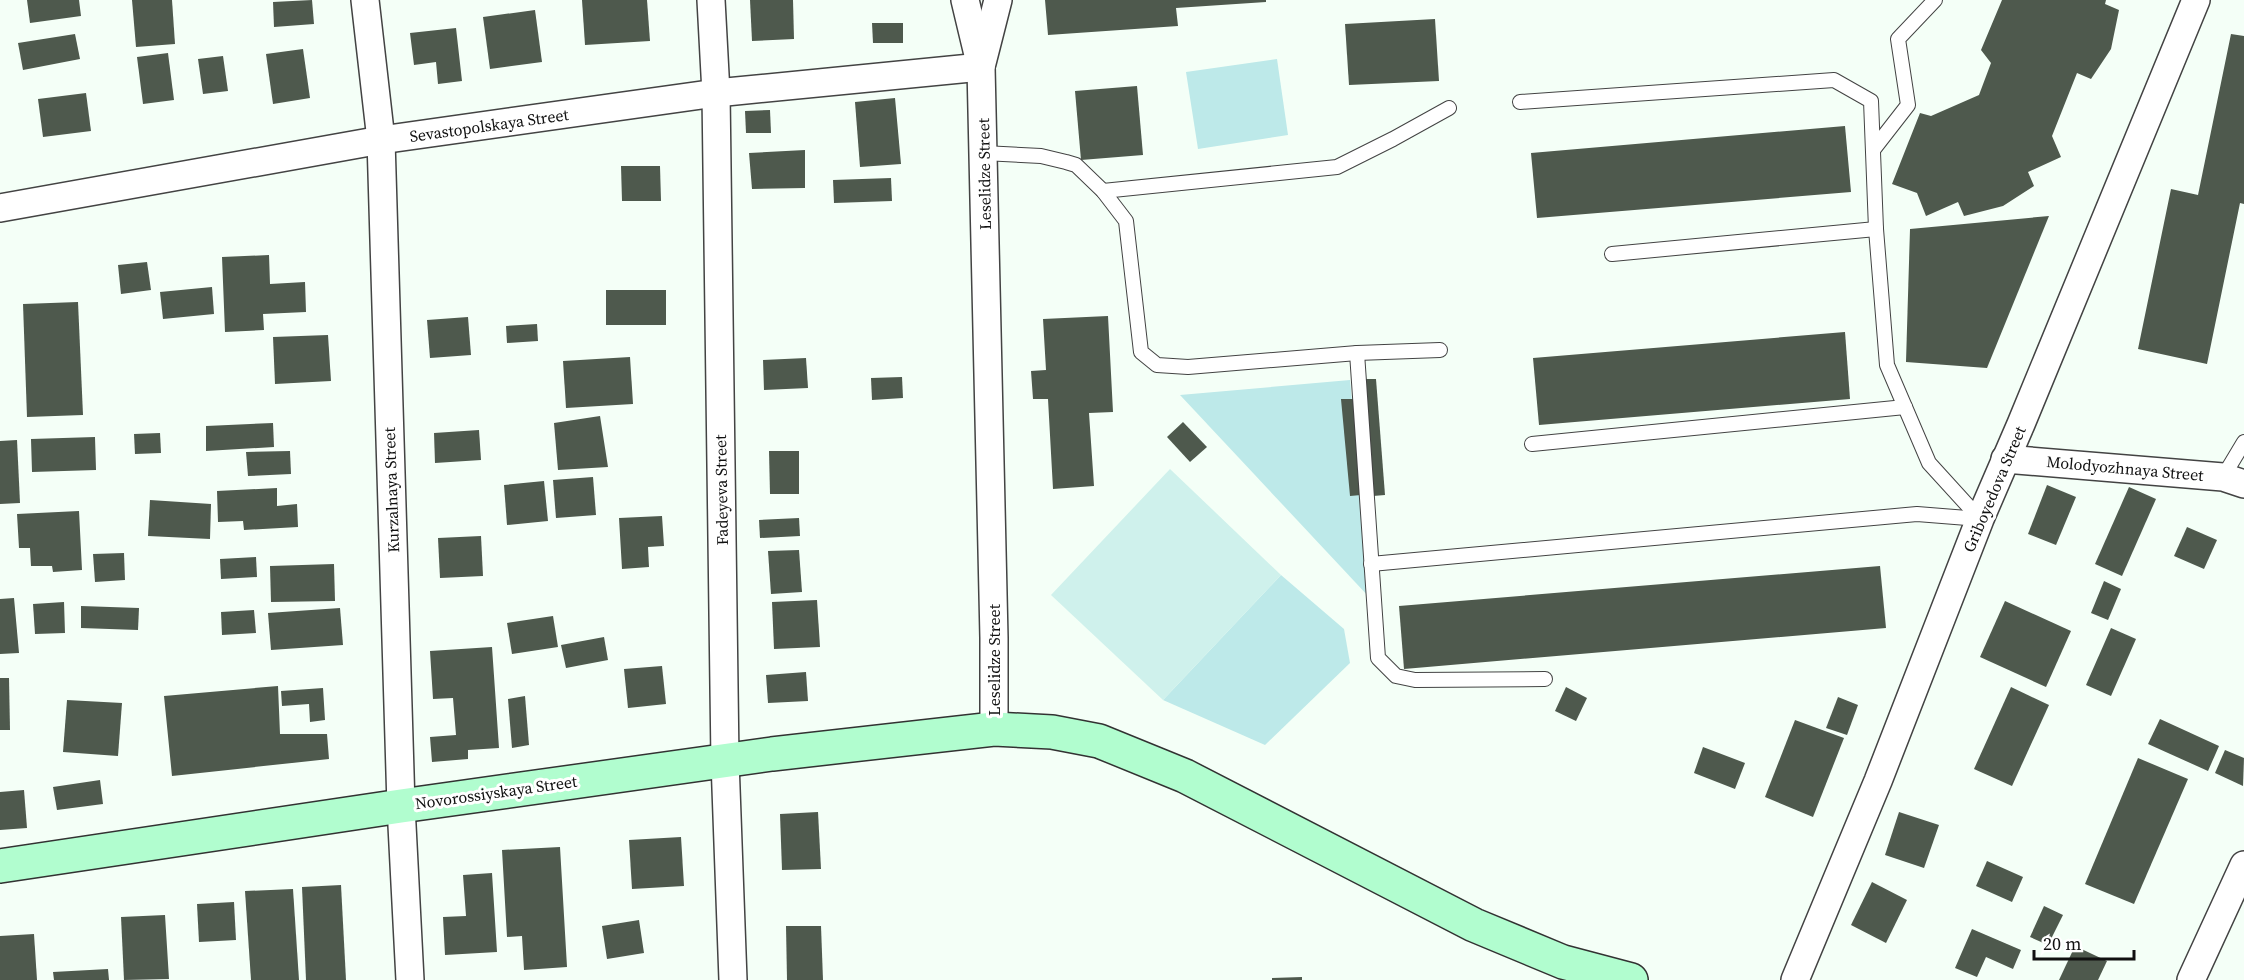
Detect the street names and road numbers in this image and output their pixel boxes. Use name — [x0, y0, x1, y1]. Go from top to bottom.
street label: Sevastopolskaya Street — [408, 103, 571, 147]
street label: Leselidze Street — [972, 117, 996, 230]
street label: Griboyedova Street — [1957, 422, 2031, 556]
street label: Kurzalnaya Street — [378, 426, 404, 553]
street label: Fadeyeva Street — [709, 434, 733, 546]
street label: Molodyozhnaya Street — [2046, 450, 2205, 486]
street label: Leselidze Street — [983, 603, 1005, 716]
street label: Novorossiyskaya Street — [414, 770, 579, 814]

